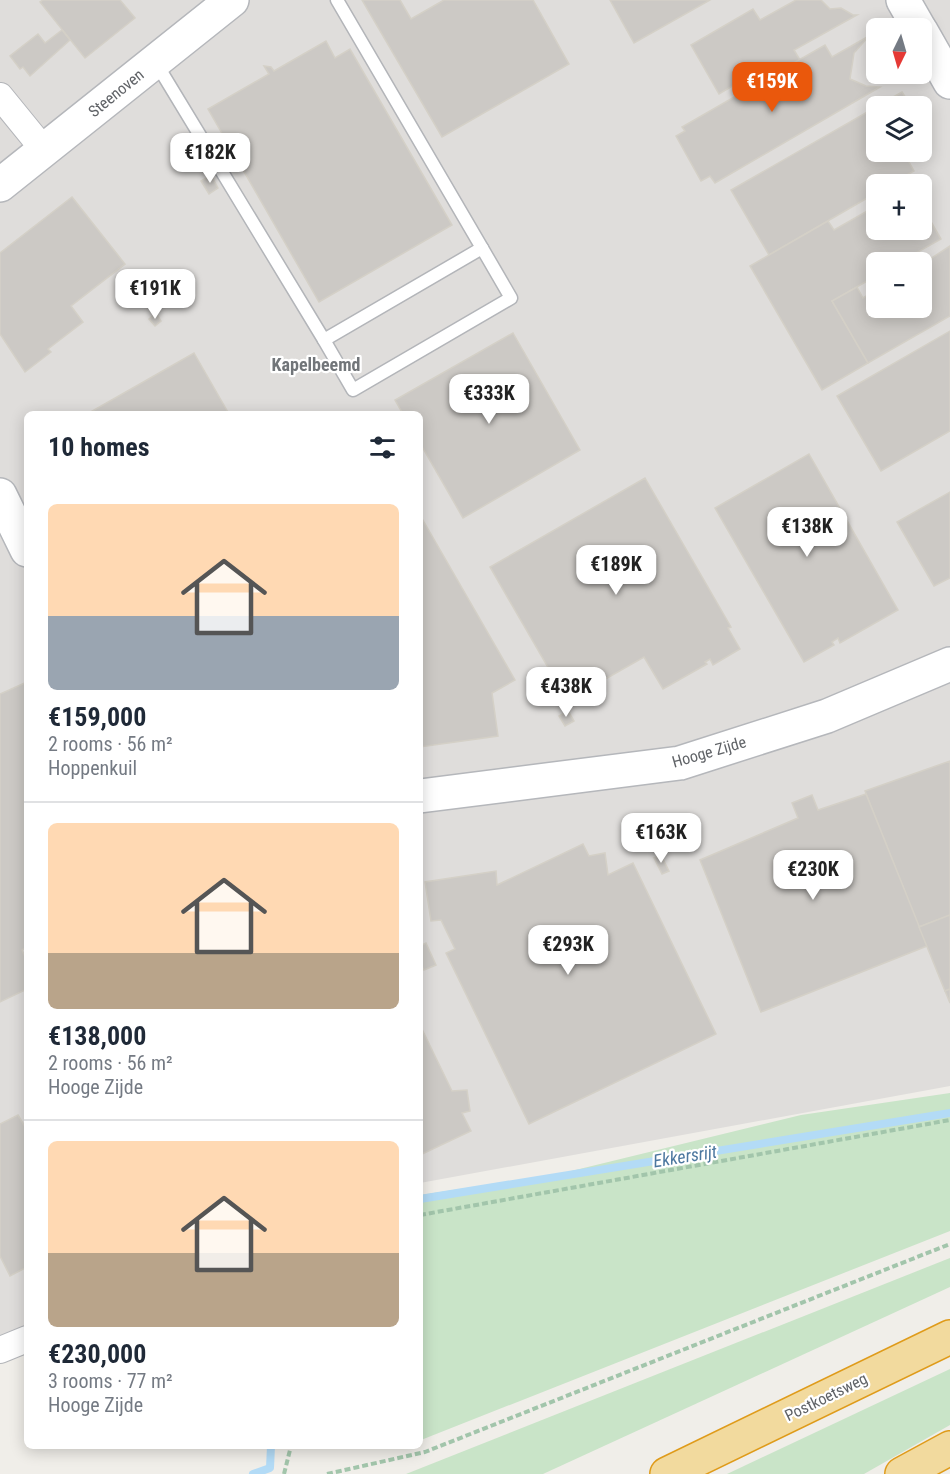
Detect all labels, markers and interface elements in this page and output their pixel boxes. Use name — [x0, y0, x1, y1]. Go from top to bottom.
north arrow — [866, 18, 932, 84]
map controls — [866, 18, 932, 318]
pin: €159K — [730, 62, 814, 113]
street label: Steenoven — [84, 65, 148, 121]
text: €159K — [746, 69, 798, 93]
button: layers — [866, 96, 932, 162]
pin: €182K — [168, 133, 252, 184]
text: €182K — [184, 140, 236, 164]
button: + — [866, 174, 932, 240]
button: − — [866, 252, 932, 318]
pin: €191K — [113, 269, 197, 320]
text: €191K — [129, 276, 181, 300]
district label: Kapelbeemd — [272, 354, 360, 375]
pin: €333K — [447, 374, 531, 425]
text: €333K — [463, 381, 515, 405]
icon: filters — [366, 431, 399, 464]
text: 10 homes — [48, 432, 150, 462]
pin: €138K — [765, 507, 849, 558]
text: €138K — [781, 514, 833, 538]
icon: home — [170, 543, 278, 651]
pin: €189K — [574, 545, 658, 596]
text: €189K — [590, 552, 642, 576]
pin: €438K — [524, 667, 608, 718]
text: €438K — [540, 674, 592, 698]
text: €159,000 — [48, 702, 146, 732]
text: 2 rooms · 56 m² — [48, 732, 173, 756]
street label: Hooge Zijde — [670, 732, 748, 772]
text: Hoppenkuil — [48, 756, 137, 780]
pin: €163K — [619, 813, 703, 864]
text: €163K — [635, 820, 687, 844]
pin: €230K — [771, 850, 855, 901]
text: €230K — [787, 857, 839, 881]
icon: home — [170, 862, 278, 970]
pin: €293K — [526, 925, 610, 976]
text: €293K — [542, 932, 594, 956]
text: €138,000 — [48, 1021, 146, 1051]
text: 2 rooms · 56 m² — [48, 1051, 173, 1075]
text: Hooge Zijde — [48, 1075, 143, 1099]
water label: Ekkersrijt — [652, 1140, 719, 1171]
icon: home — [170, 1180, 278, 1288]
text: €230,000 — [48, 1339, 146, 1369]
text: 3 rooms · 77 m² — [48, 1369, 173, 1393]
street label: Postkoetsweg — [782, 1369, 870, 1425]
text: Hooge Zijde — [48, 1393, 143, 1417]

